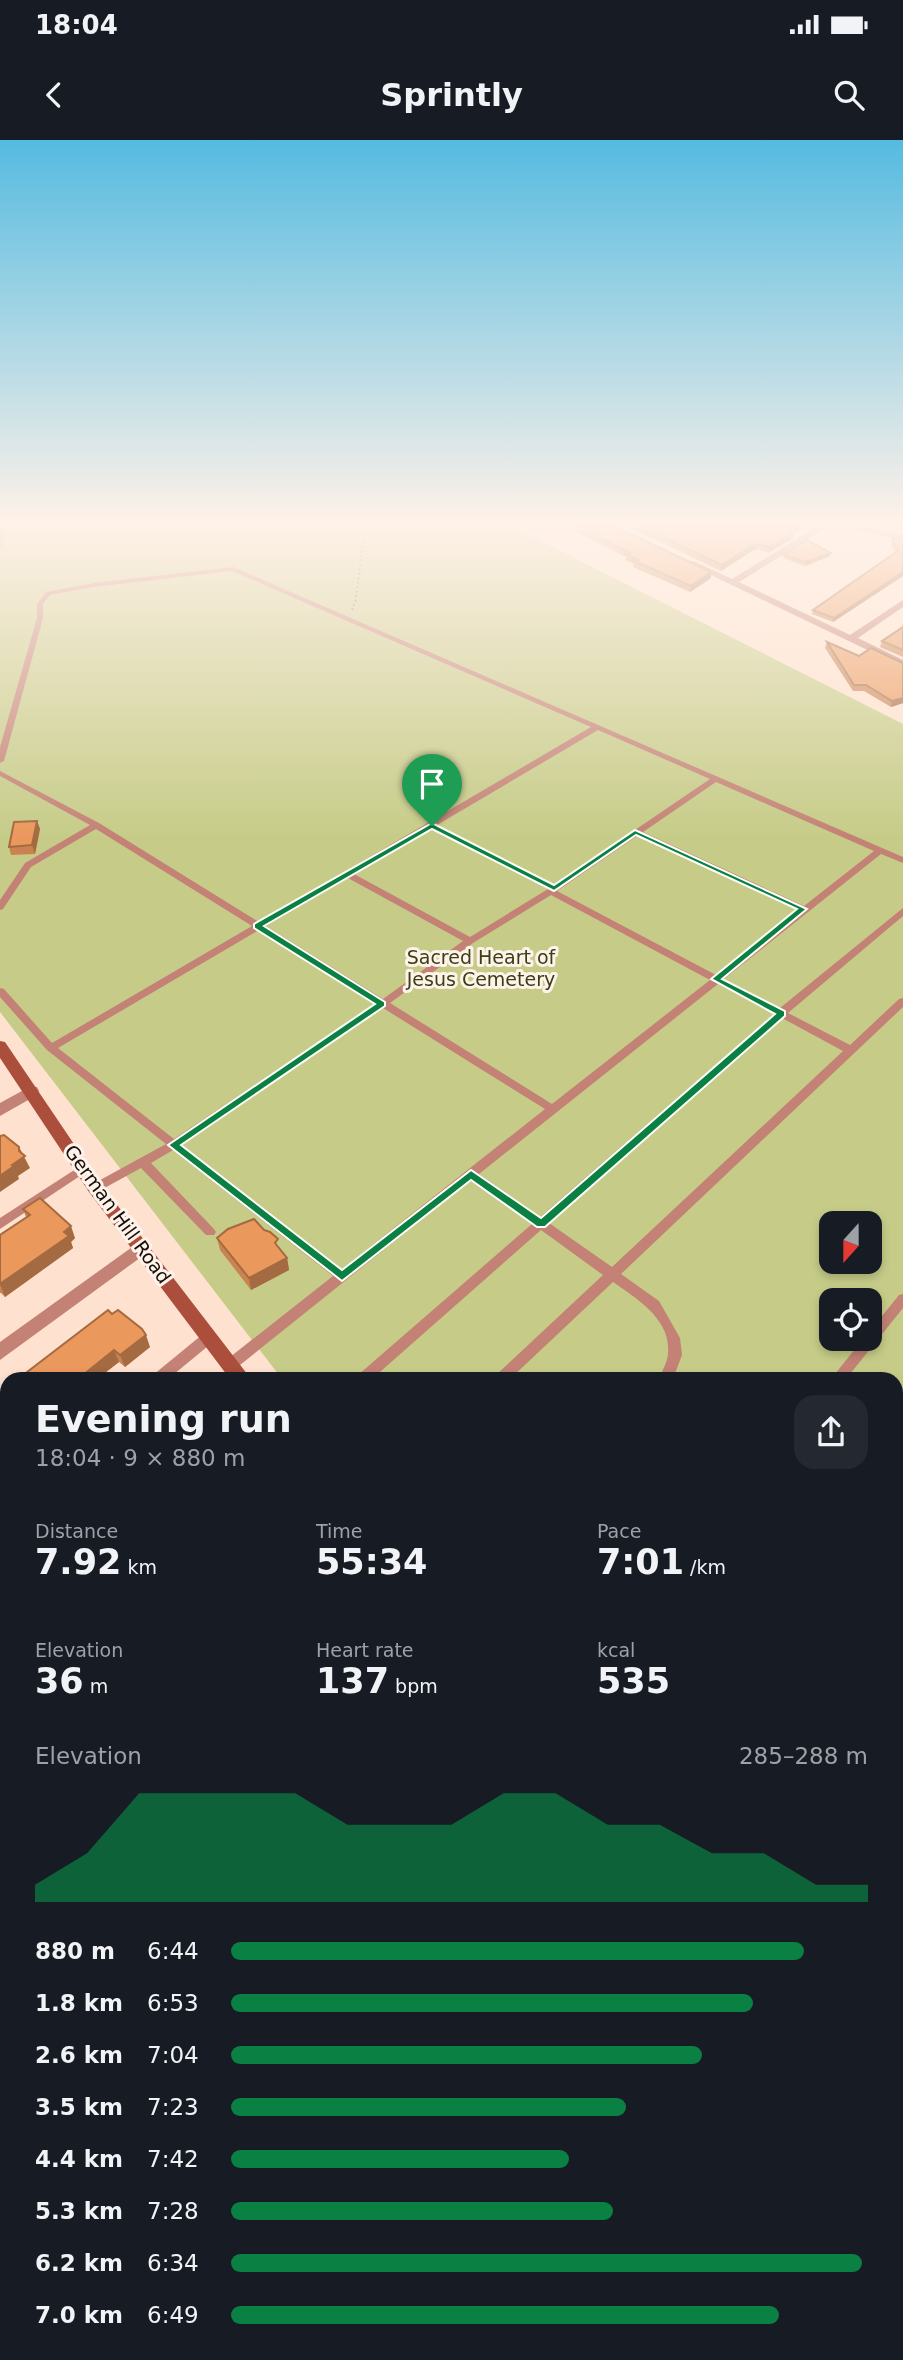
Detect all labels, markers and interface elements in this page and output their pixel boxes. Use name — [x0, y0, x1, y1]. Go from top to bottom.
text: 18:04 — [35, 10, 118, 40]
icon: back — [35, 76, 73, 114]
text: Sprintly — [380, 76, 523, 114]
icon: search — [830, 76, 868, 114]
pin — [402, 754, 462, 826]
icon: arrive — [413, 765, 451, 803]
park label: Sacred Heart of Jesus Cemetery — [406, 946, 557, 990]
street label: German Hill Road — [60, 1140, 176, 1288]
north arrow — [819, 1211, 882, 1274]
map controls — [819, 1211, 882, 1351]
button: locate — [819, 1288, 882, 1351]
button: share — [794, 1395, 868, 1469]
text: Evening run — [35, 1397, 292, 1441]
text: 18:04 · 9 × 880 m — [35, 1445, 245, 1471]
text: Distance — [35, 1520, 118, 1542]
text: Time — [316, 1520, 363, 1542]
text: Pace — [597, 1520, 641, 1542]
text: 7.92 — [35, 1542, 121, 1582]
text: 55:34 — [316, 1542, 427, 1582]
text: 7:01 — [597, 1542, 684, 1582]
text: km — [121, 1556, 157, 1578]
text: /km — [684, 1556, 726, 1578]
text: Elevation — [35, 1639, 123, 1661]
text: Heart rate — [316, 1639, 414, 1661]
text: kcal — [597, 1639, 635, 1661]
text: 36 — [35, 1661, 84, 1701]
text: 137 — [316, 1661, 389, 1701]
text: 535 — [597, 1661, 670, 1701]
text: m — [84, 1675, 108, 1697]
text: bpm — [389, 1675, 438, 1697]
text: Elevation — [35, 1743, 142, 1769]
text: 285–288 m — [739, 1743, 868, 1769]
text: 880 m — [35, 1938, 115, 1964]
text: 6:44 — [147, 1938, 199, 1964]
text: 1.8 km — [35, 1990, 123, 2016]
text: 6:53 — [147, 1990, 199, 2016]
text: 2.6 km — [35, 2042, 123, 2068]
text: 7:04 — [147, 2042, 199, 2068]
text: 3.5 km — [35, 2094, 123, 2120]
text: 7:23 — [147, 2094, 199, 2120]
text: 4.4 km — [35, 2146, 123, 2172]
text: 7:42 — [147, 2146, 199, 2172]
text: 5.3 km — [35, 2198, 123, 2224]
text: 7:28 — [147, 2198, 199, 2224]
text: 6.2 km — [35, 2250, 123, 2276]
text: 6:34 — [147, 2250, 199, 2276]
text: 7.0 km — [35, 2302, 123, 2328]
text: 6:49 — [147, 2302, 199, 2328]

